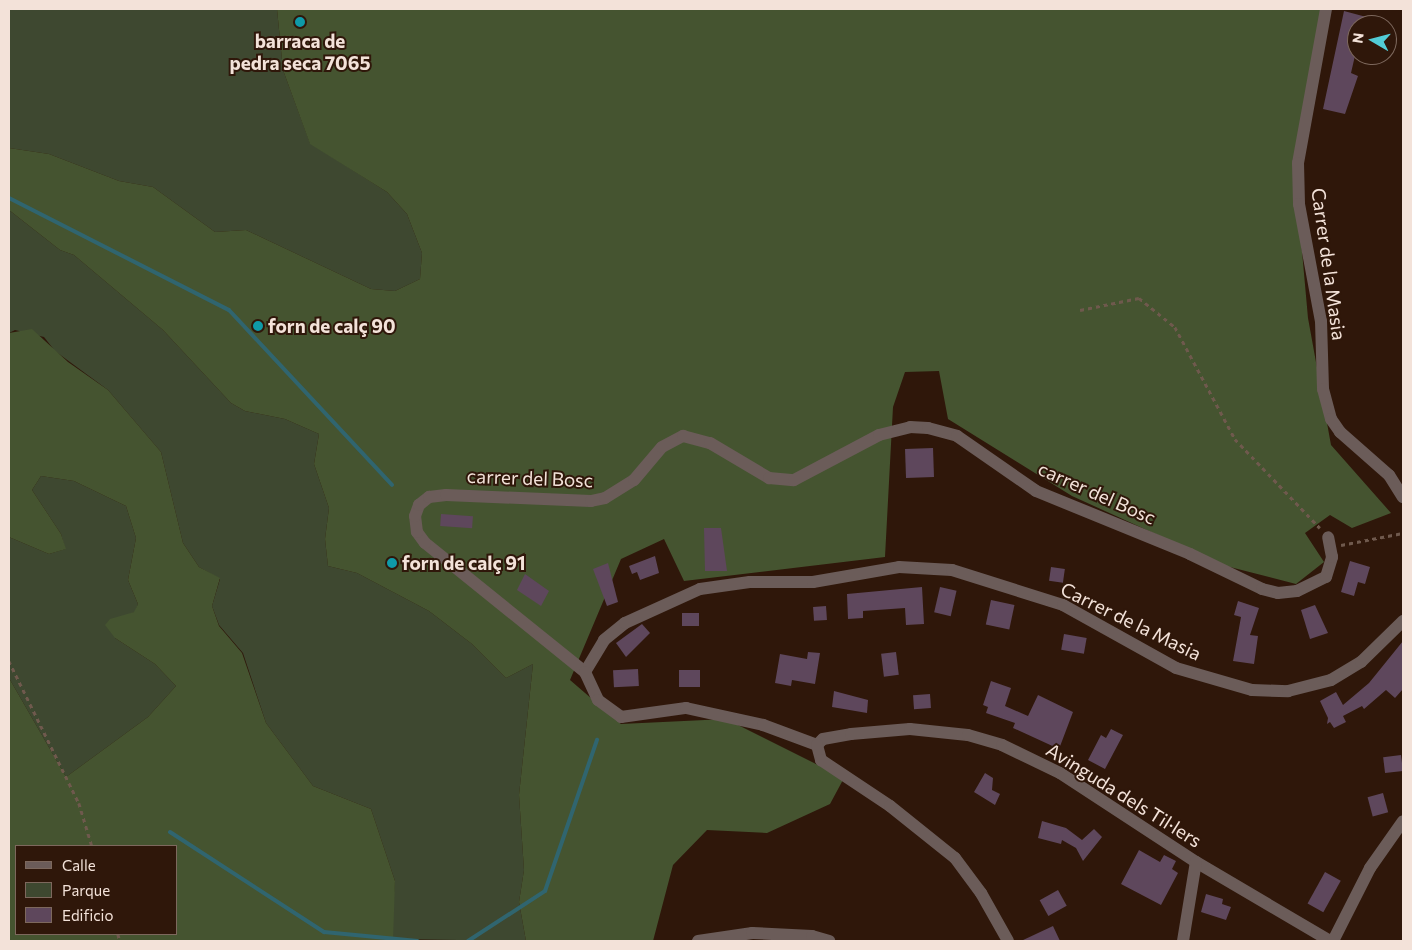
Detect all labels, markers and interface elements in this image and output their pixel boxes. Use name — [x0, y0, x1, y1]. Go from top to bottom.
north arrow — [1347, 15, 1397, 65]
marker: barraca de pedra seca 7065 — [294, 16, 306, 28]
place label: barraca de pedra seca 7065 — [229, 30, 371, 74]
text: N — [1348, 32, 1367, 44]
street label: Carrer de la Masia — [1307, 186, 1351, 342]
place label: forn de calç 90 — [268, 315, 396, 337]
marker: forn de calç 90 — [252, 320, 264, 332]
street label: carrer del Bosc — [1035, 457, 1159, 529]
street label: carrer del Bosc — [466, 464, 594, 492]
place label: forn de calç 91 — [402, 552, 526, 574]
marker: forn de calç 91 — [386, 557, 398, 569]
street label: Carrer de la Masia — [1057, 577, 1205, 665]
street label: Avinguda dels Til·lers — [1042, 738, 1206, 852]
legend — [15, 845, 178, 935]
text: Calle — [62, 856, 96, 874]
text: Parque — [62, 881, 110, 899]
text: Edificio — [62, 906, 113, 924]

